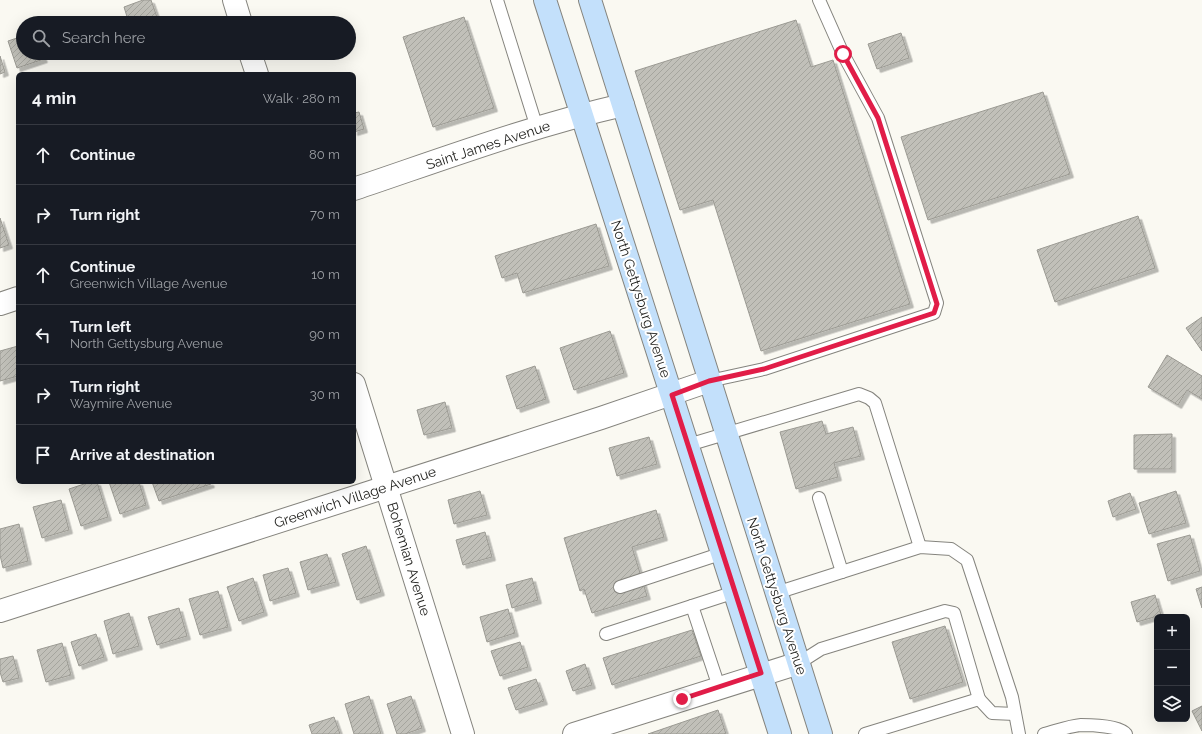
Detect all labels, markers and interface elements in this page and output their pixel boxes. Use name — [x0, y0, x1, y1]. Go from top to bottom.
search box — [16, 16, 356, 60]
icon: search — [30, 27, 52, 49]
text: Search here — [62, 29, 145, 47]
route start — [834, 45, 852, 63]
text: 4 min — [32, 88, 76, 108]
text: Walk · 280 m — [263, 91, 340, 106]
street label: Saint James Avenue — [424, 117, 552, 173]
icon: ahead — [32, 144, 54, 166]
text: Continue — [70, 146, 135, 164]
text: 80 m — [309, 147, 340, 162]
icon: right — [32, 204, 54, 226]
text: Turn right — [70, 206, 140, 224]
text: 70 m — [310, 207, 340, 222]
street label: North Gettysburg Avenue — [608, 218, 674, 380]
text: Continue — [70, 258, 135, 276]
icon: ahead — [32, 264, 54, 286]
text: 10 m — [311, 267, 340, 282]
text: Greenwich Village Avenue — [70, 276, 227, 291]
text: Turn left — [70, 318, 131, 336]
icon: left — [32, 324, 54, 346]
text: 90 m — [309, 327, 340, 342]
text: North Gettysburg Avenue — [70, 336, 223, 351]
text: Turn right — [70, 378, 140, 396]
icon: right — [32, 384, 54, 406]
text: 30 m — [310, 387, 340, 402]
text: Waymire Avenue — [70, 396, 172, 411]
icon: arrive — [32, 444, 54, 466]
text: Arrive at destination — [70, 446, 215, 464]
street label: Greenwich Village Avenue — [272, 463, 438, 531]
street label: Bohemian Avenue — [384, 500, 434, 618]
street label: North Gettysburg Avenue — [744, 515, 810, 677]
map controls — [1154, 614, 1190, 722]
button: + — [1154, 614, 1190, 650]
button: − — [1154, 650, 1190, 686]
button: layers — [1154, 686, 1190, 722]
route end — [673, 690, 691, 708]

